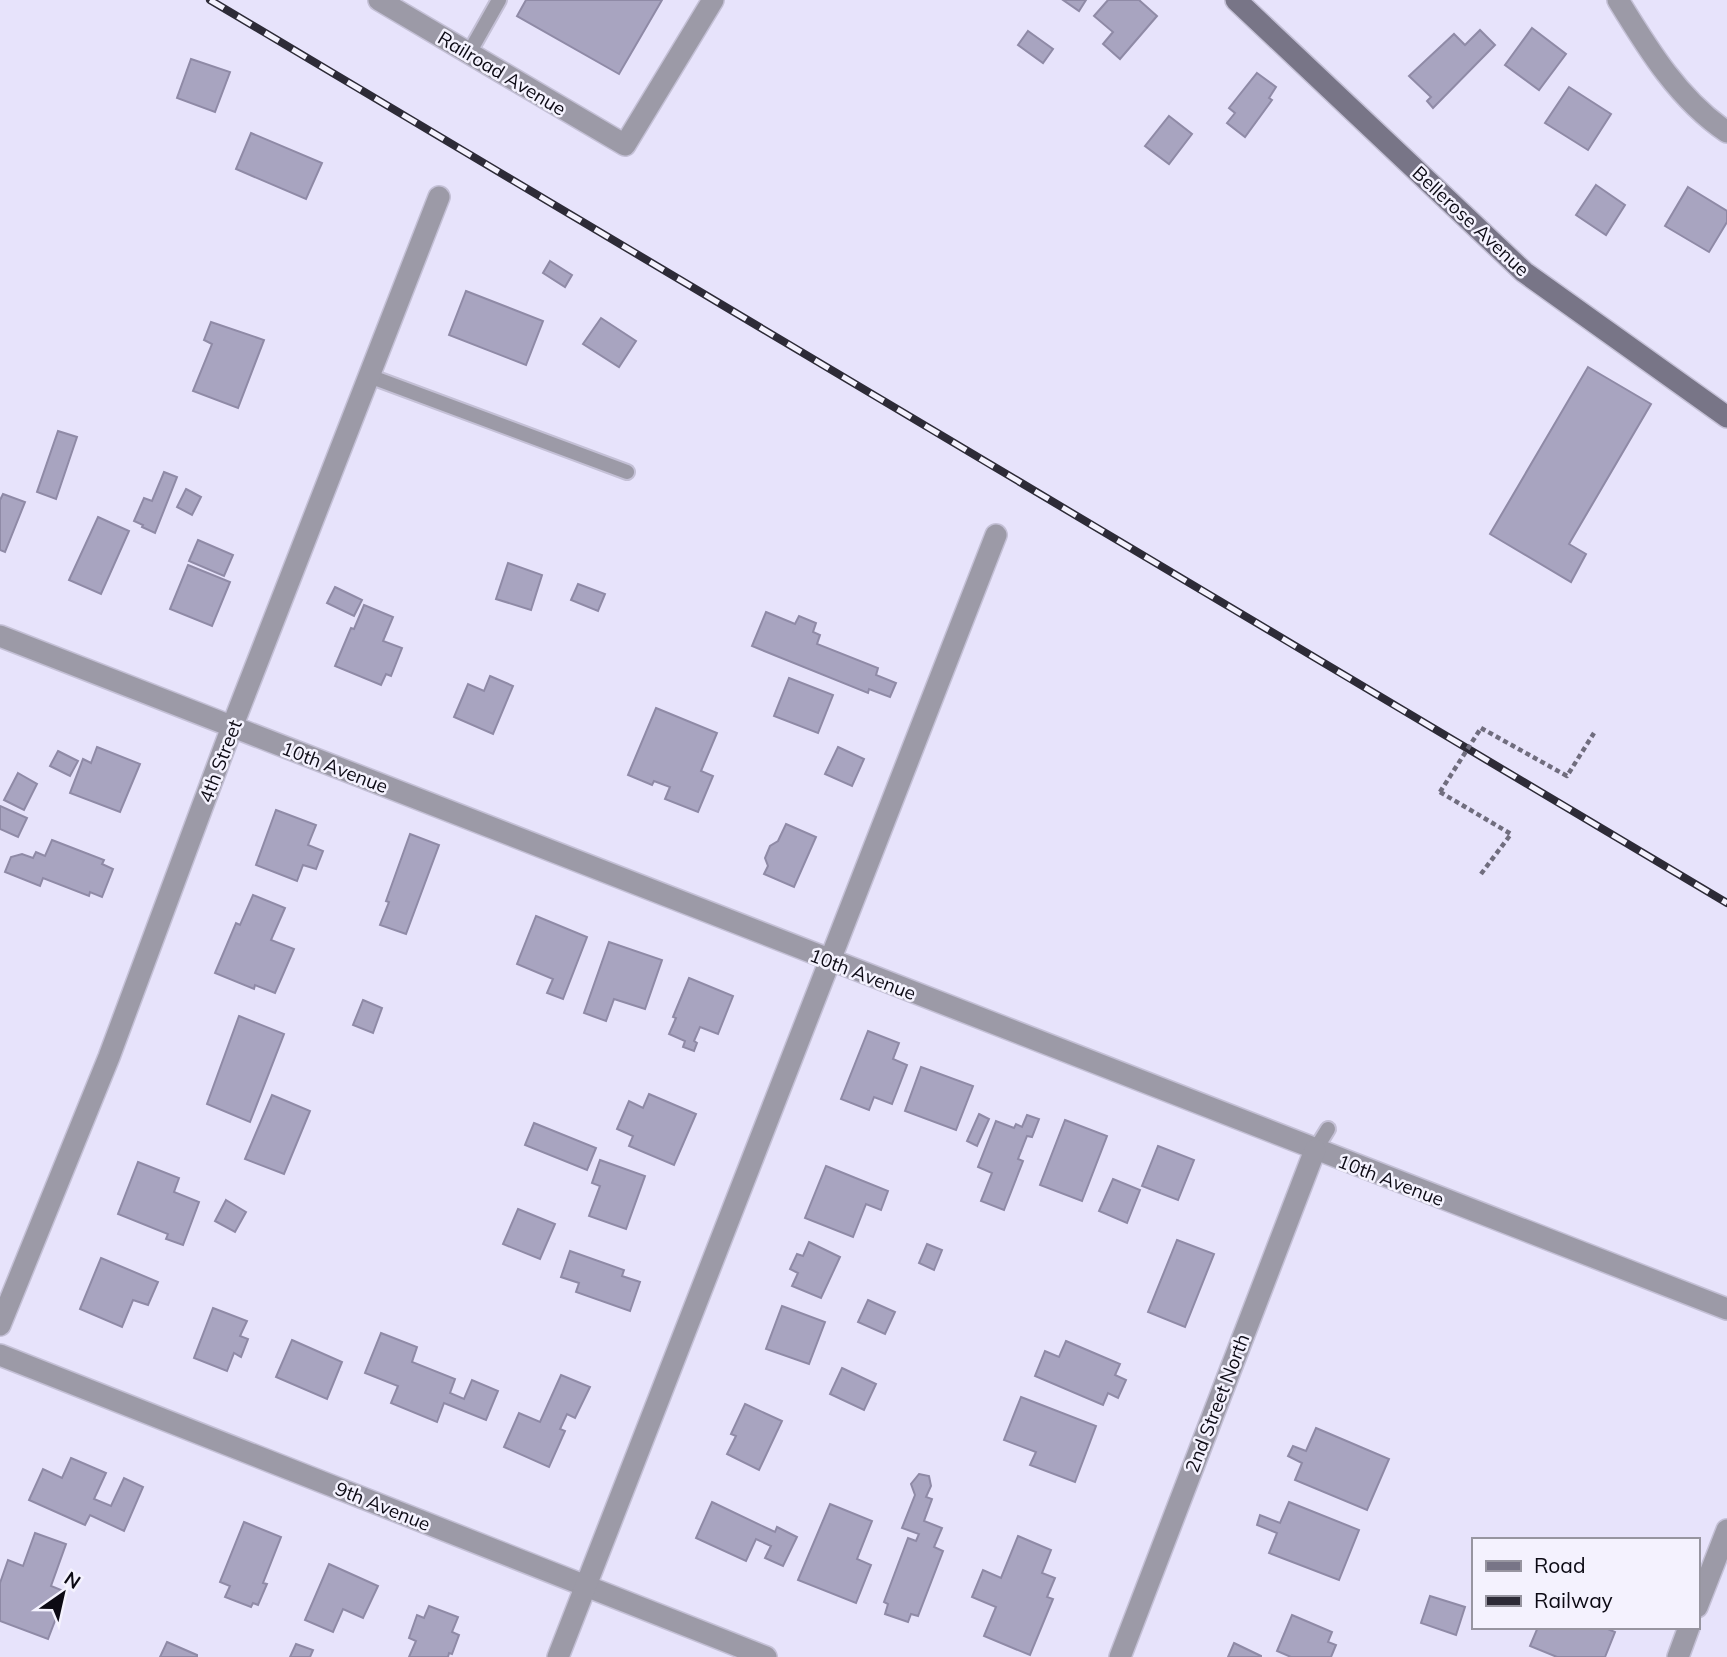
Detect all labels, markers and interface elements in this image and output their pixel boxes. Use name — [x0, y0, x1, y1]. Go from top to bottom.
street label: Railroad Avenue — [434, 25, 570, 121]
street label: Bellerose Avenue — [1408, 161, 1534, 281]
street label: 4th Street — [193, 716, 247, 806]
street label: 10th Avenue — [279, 736, 391, 798]
street label: 10th Avenue — [807, 943, 919, 1005]
street label: 10th Avenue — [1335, 1149, 1447, 1211]
street label: 2nd Street North — [1180, 1330, 1254, 1476]
street label: 9th Avenue — [332, 1476, 434, 1536]
legend — [1472, 1538, 1699, 1629]
text: Road — [1534, 1552, 1585, 1578]
north arrow — [28, 1559, 98, 1629]
text: N — [60, 1566, 85, 1594]
text: Railway — [1534, 1587, 1613, 1613]

